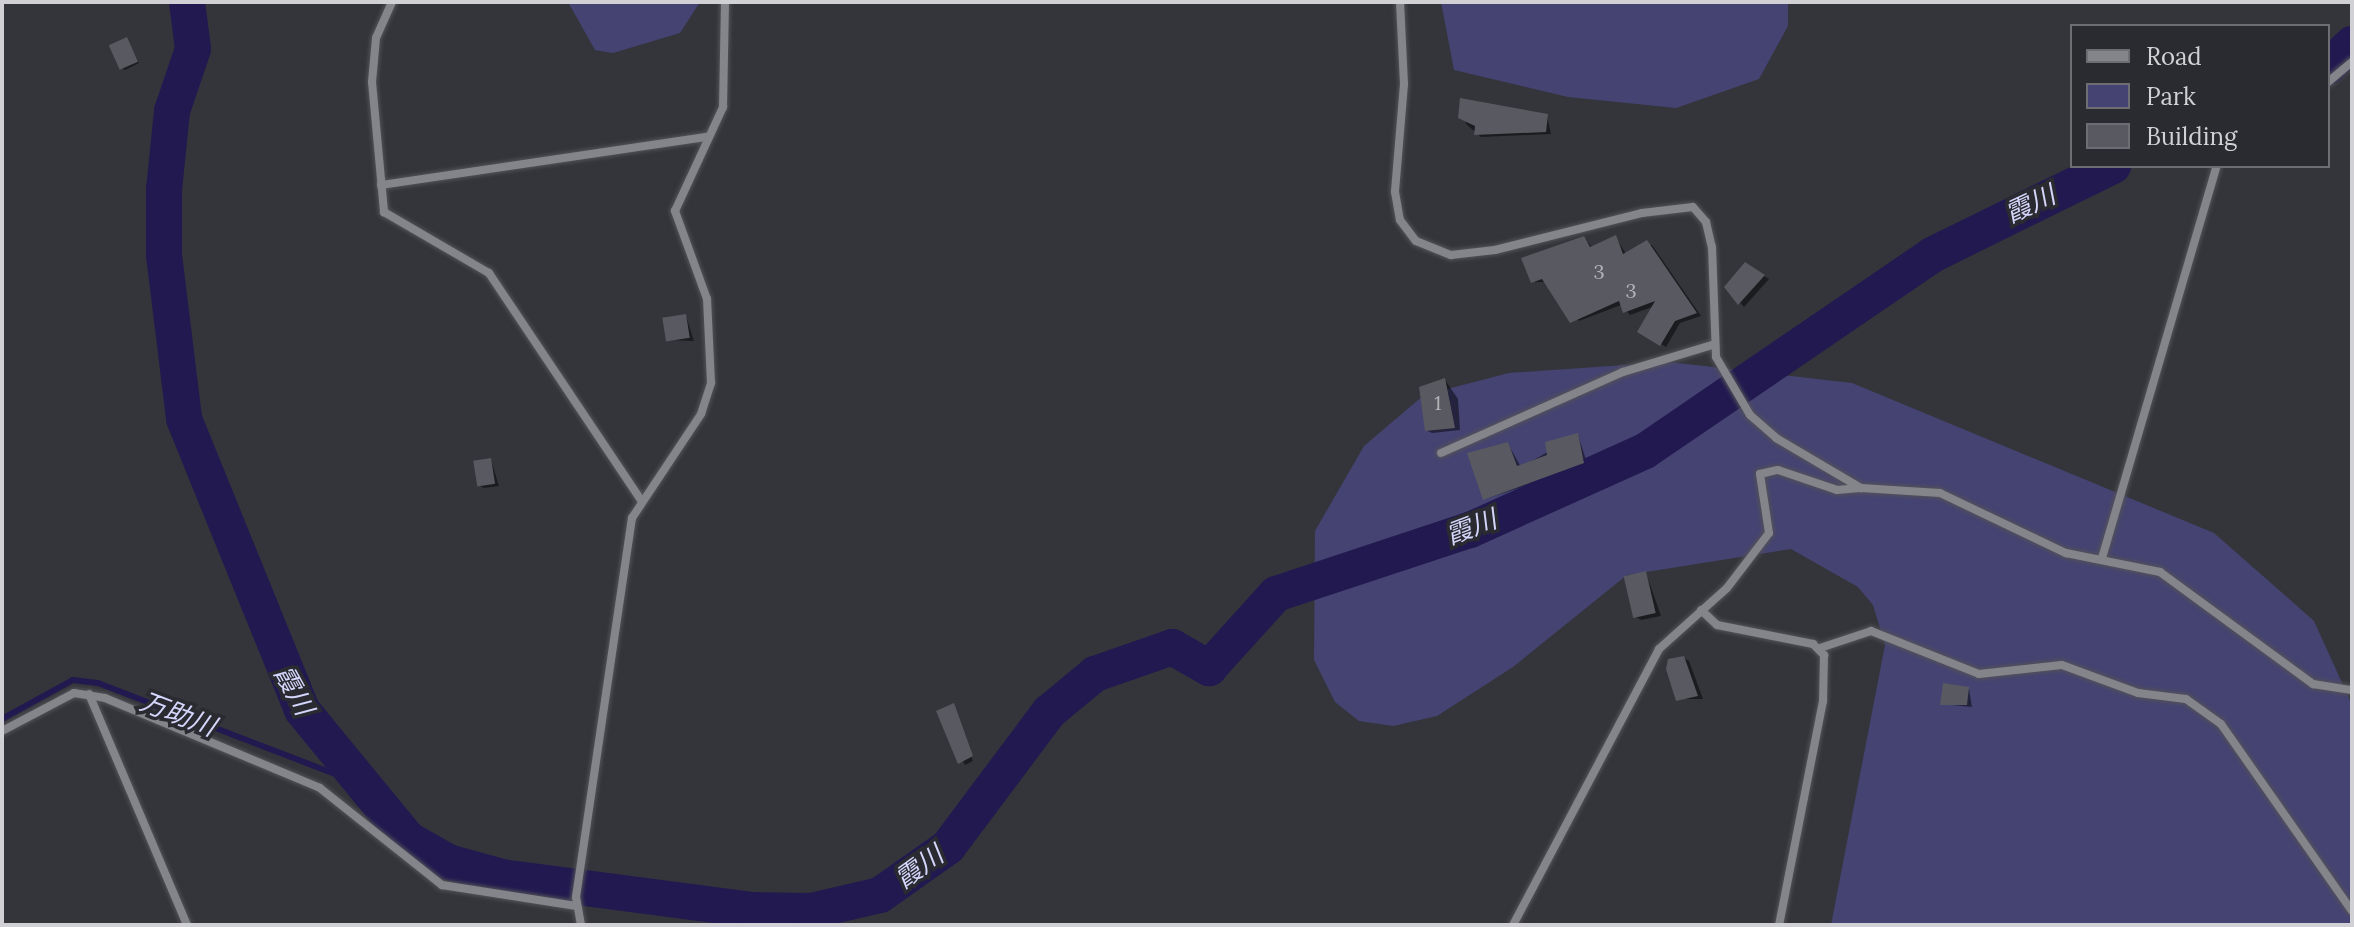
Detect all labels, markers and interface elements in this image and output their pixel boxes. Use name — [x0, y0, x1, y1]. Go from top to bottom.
legend — [2070, 24, 2330, 168]
text: Road — [2146, 41, 2202, 72]
text: Park — [2146, 81, 2196, 112]
text: Building — [2146, 121, 2237, 152]
water label: 霞川 — [2000, 179, 2060, 229]
house number: 3 — [1593, 259, 1605, 283]
house number: 3 — [1625, 278, 1637, 302]
house number: 1 — [1434, 390, 1442, 414]
water label: 霞川 — [1441, 503, 1501, 551]
water label: 霞川 — [268, 660, 320, 720]
water label: 万助川 — [136, 685, 220, 743]
water label: 霞川 — [889, 839, 949, 895]

